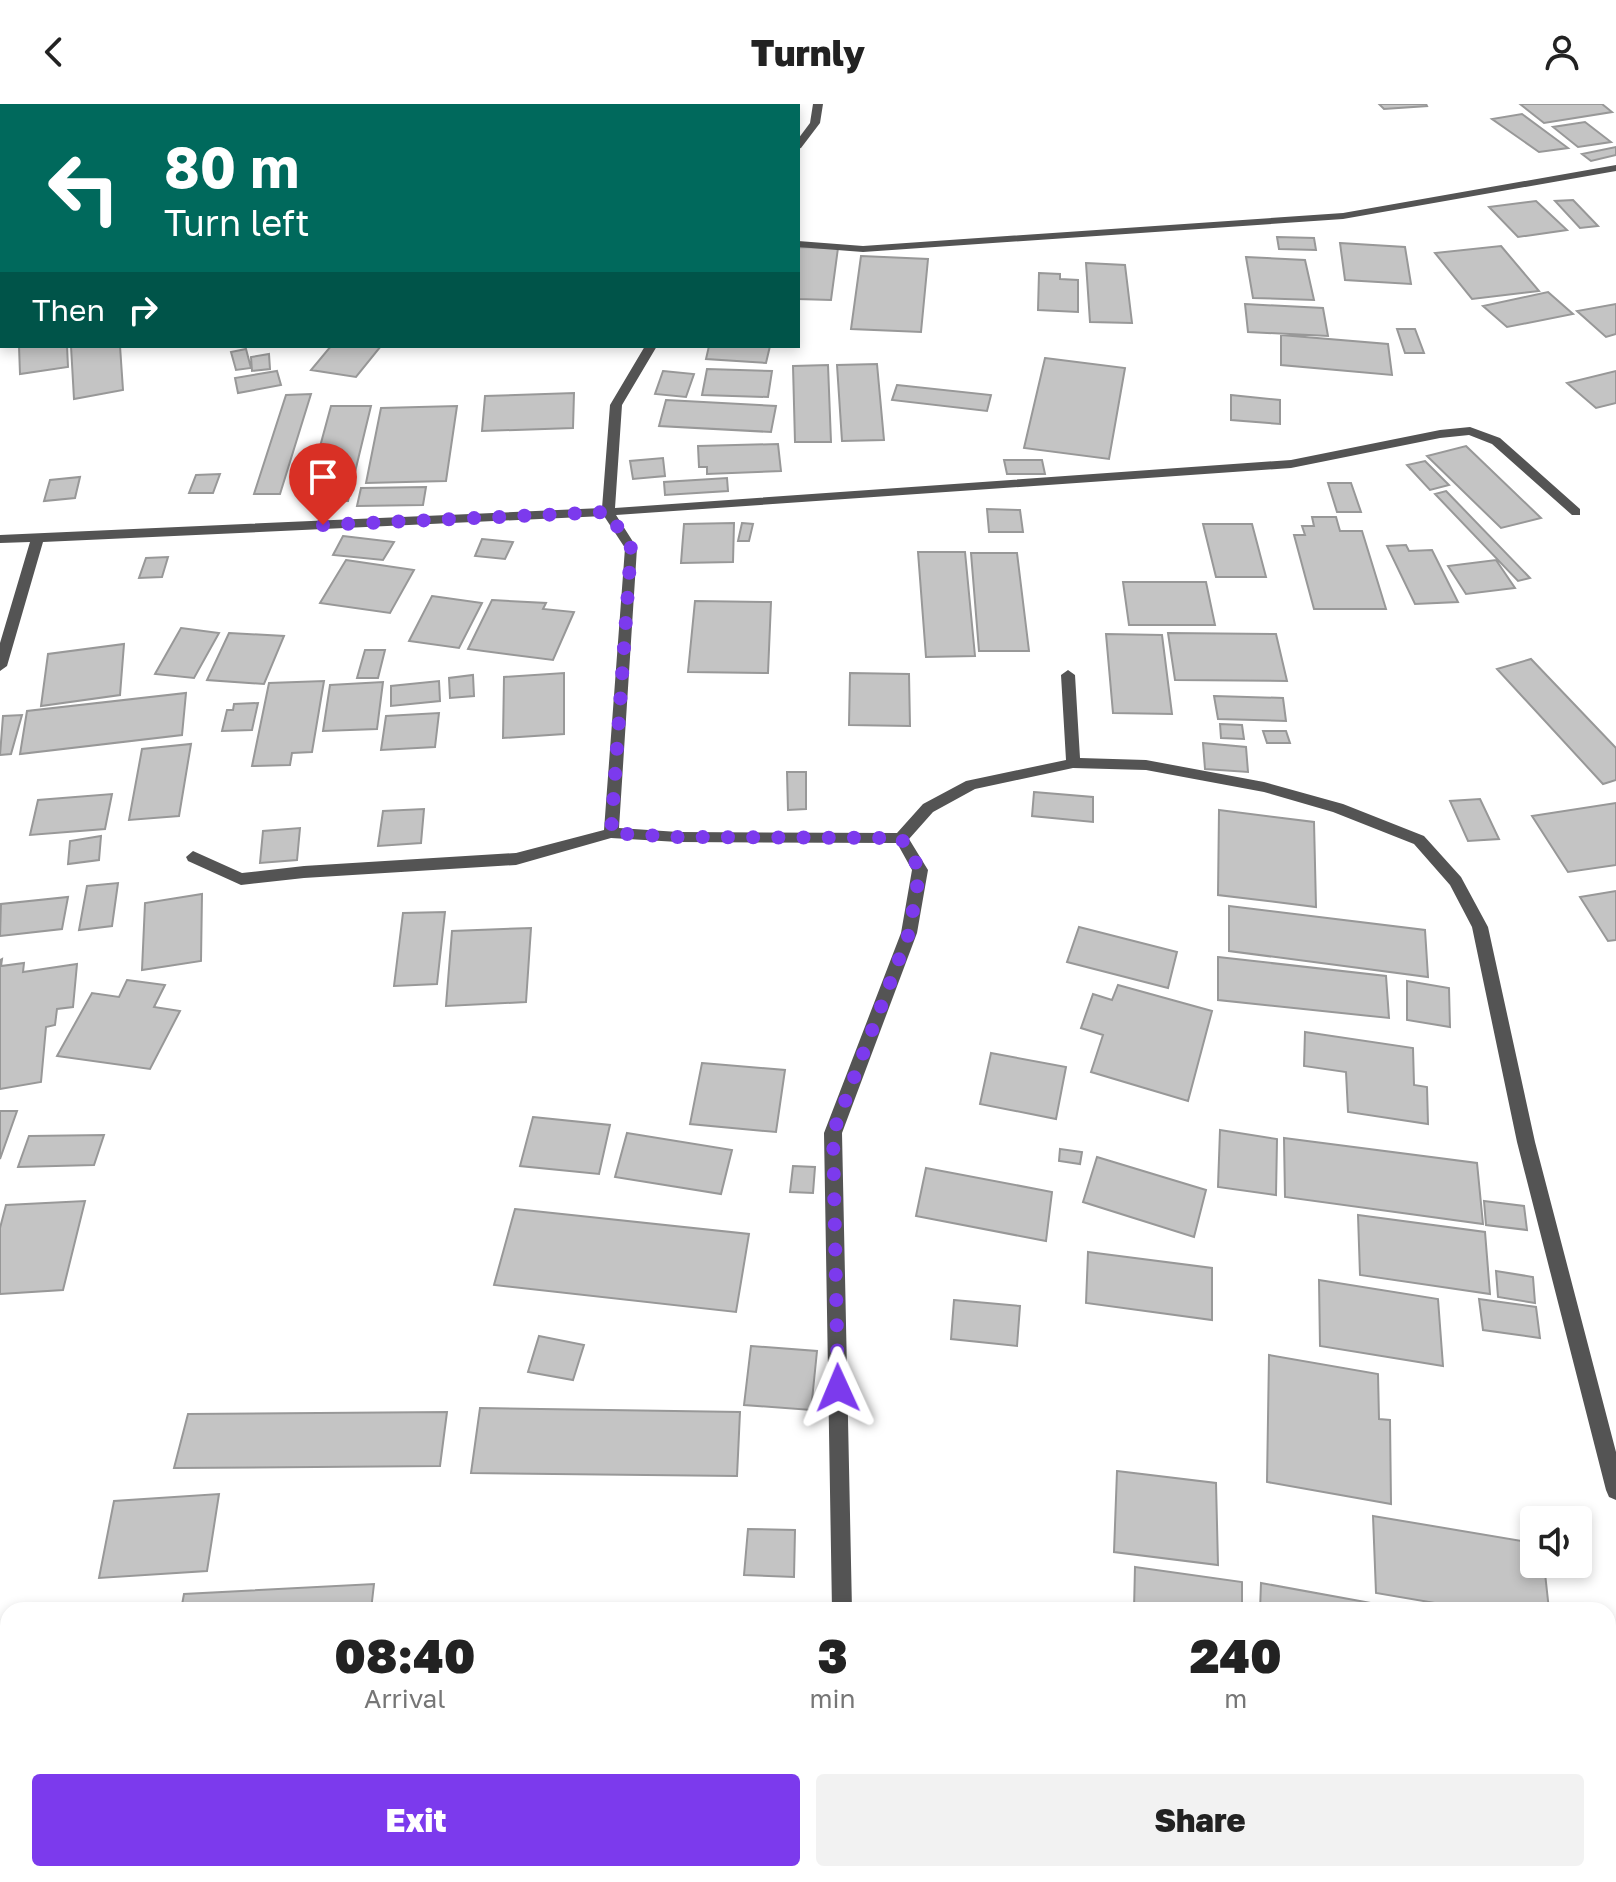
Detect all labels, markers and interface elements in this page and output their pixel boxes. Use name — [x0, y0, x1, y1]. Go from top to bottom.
icon: back — [32, 30, 76, 74]
icon: person — [1540, 30, 1584, 74]
text: Turnly — [751, 31, 865, 74]
text: 80 m — [164, 133, 299, 200]
icon: left — [32, 136, 136, 240]
text: Turn left — [164, 201, 310, 244]
icon: right — [121, 288, 165, 332]
text: Then — [32, 292, 105, 328]
pin — [289, 443, 357, 525]
icon: arrive — [301, 455, 345, 499]
position arrow — [796, 1346, 880, 1430]
map controls — [1520, 1506, 1592, 1578]
button: sound — [1520, 1506, 1592, 1578]
text: 08:40 — [334, 1626, 475, 1684]
text: 3 — [817, 1626, 848, 1684]
text: 240 — [1190, 1626, 1282, 1684]
text: Arrival — [364, 1683, 446, 1714]
text: min — [810, 1683, 856, 1714]
text: m — [1224, 1683, 1247, 1714]
button: Exit — [32, 1774, 800, 1866]
button: Share — [816, 1774, 1584, 1866]

